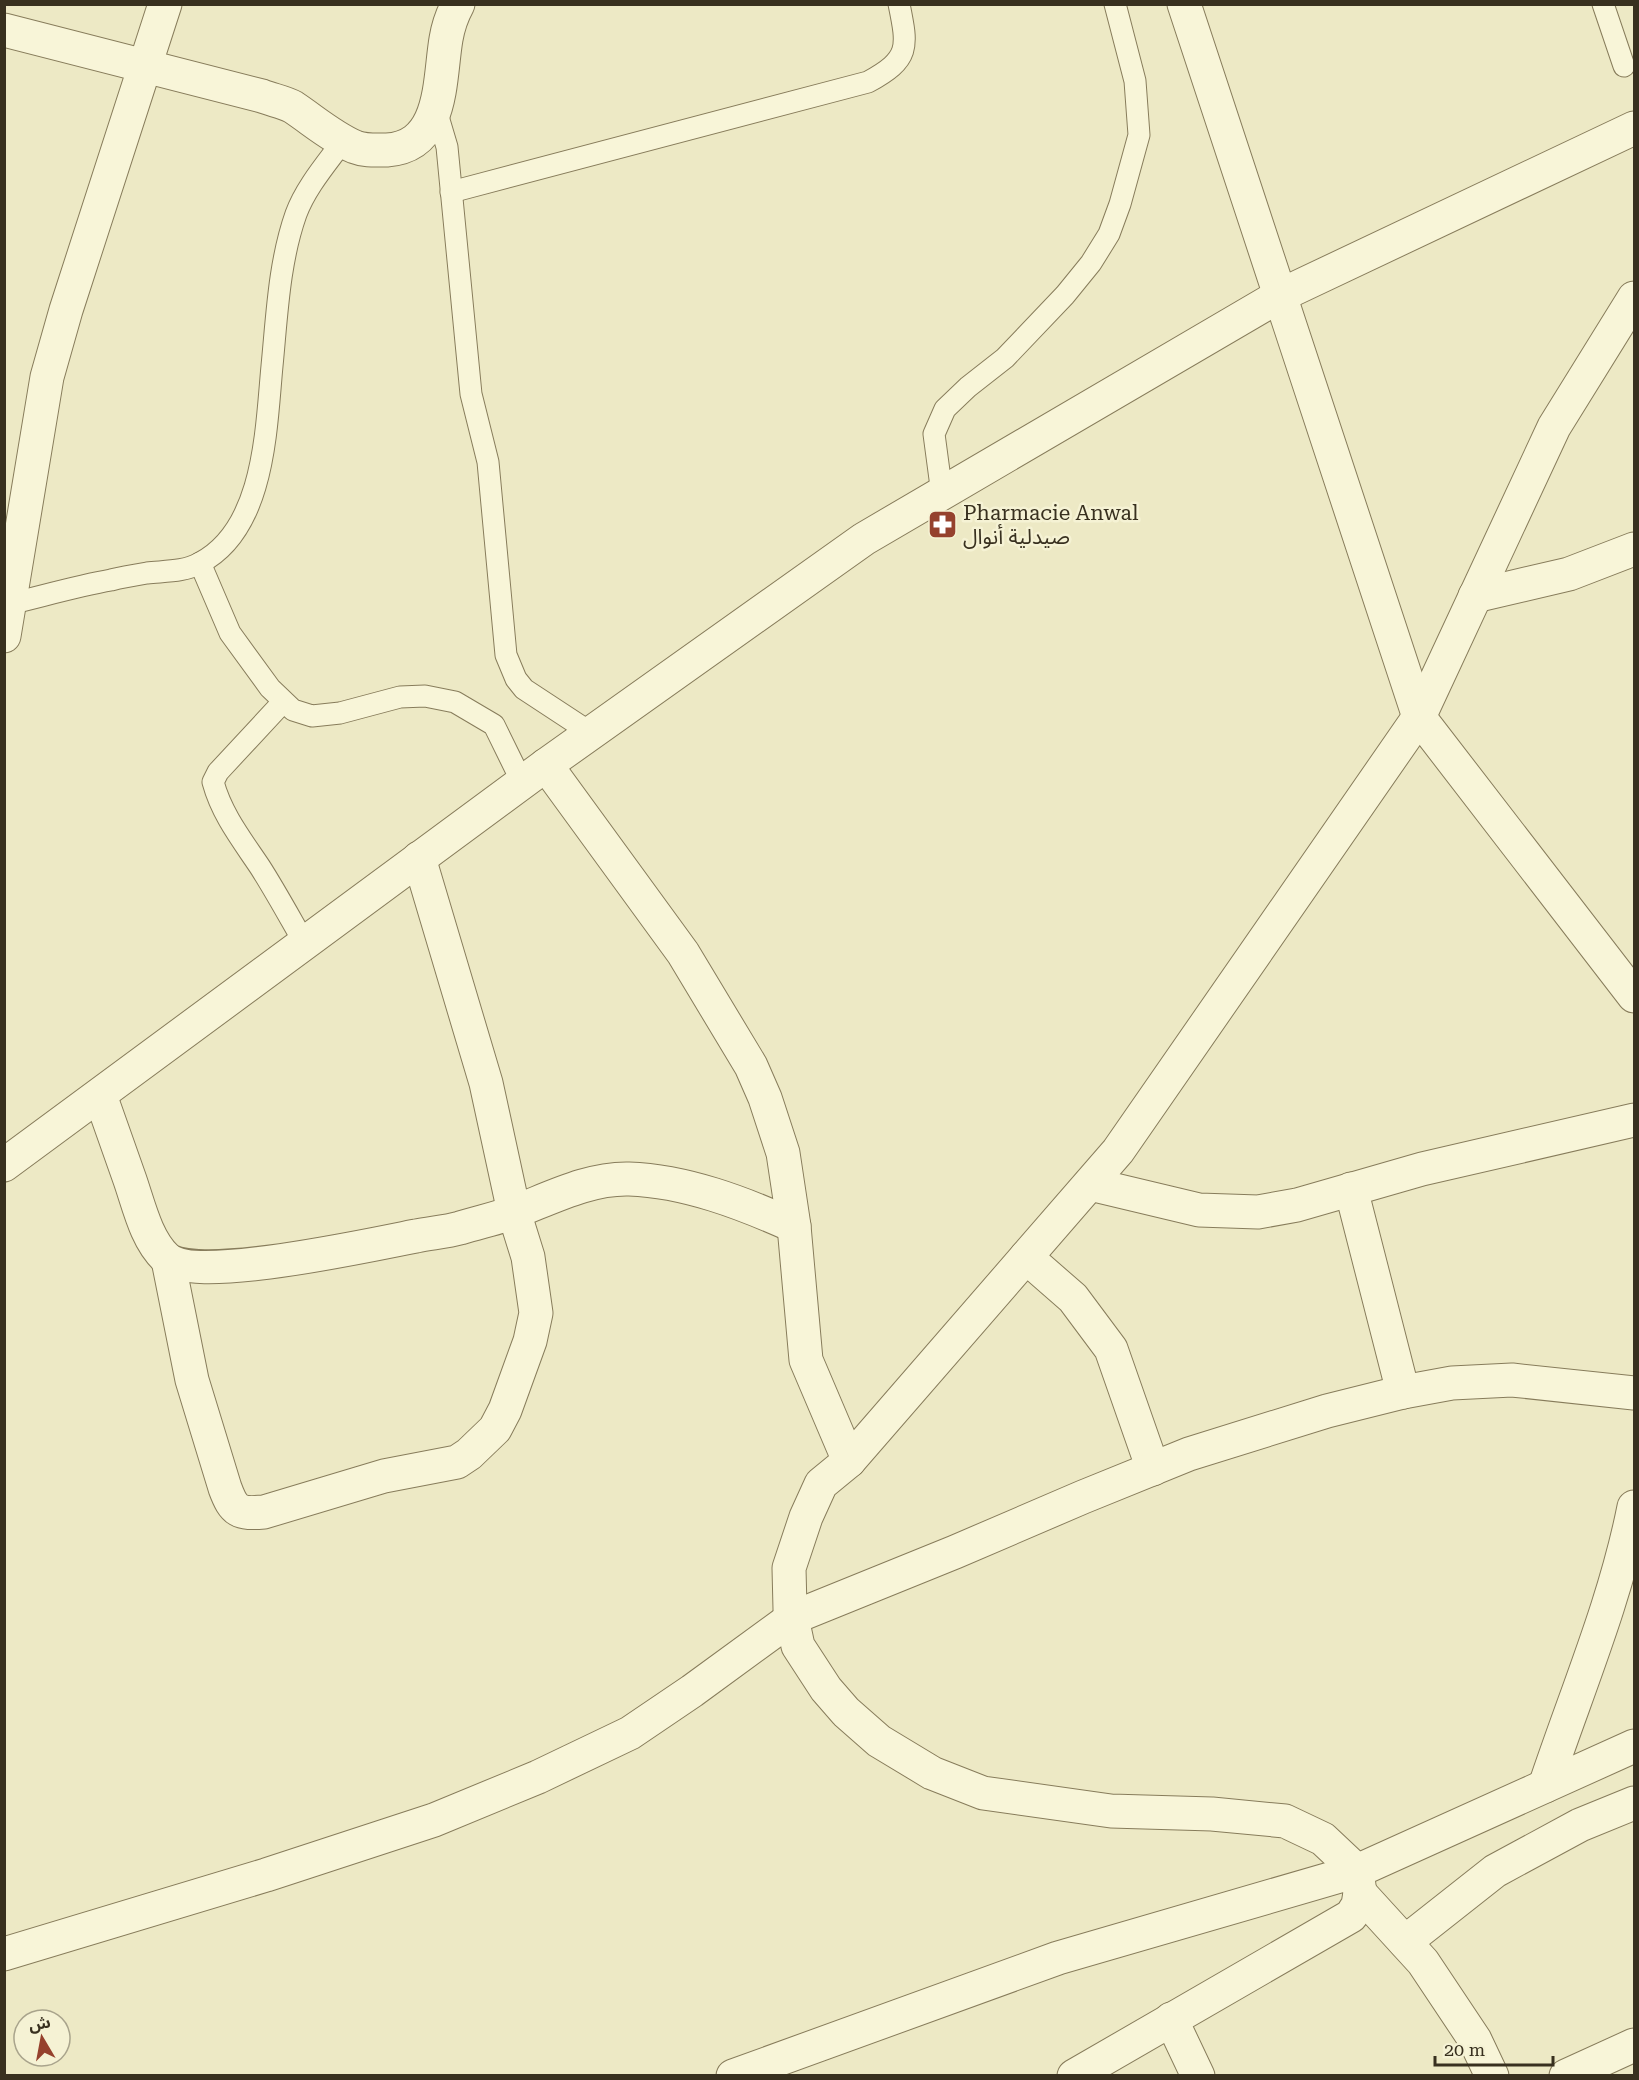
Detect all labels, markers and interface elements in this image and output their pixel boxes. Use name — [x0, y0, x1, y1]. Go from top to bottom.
place label: Pharmacie Anwal صيدلية أنوال — [963, 501, 1139, 549]
pharmacy icon: Pharmacie Anwal صيدلية أنوال — [926, 509, 958, 541]
north arrow — [12, 2008, 72, 2068]
text: ش — [27, 2012, 52, 2035]
scale bar — [1435, 2029, 1554, 2067]
text: 20 m — [1444, 2039, 1485, 2060]

